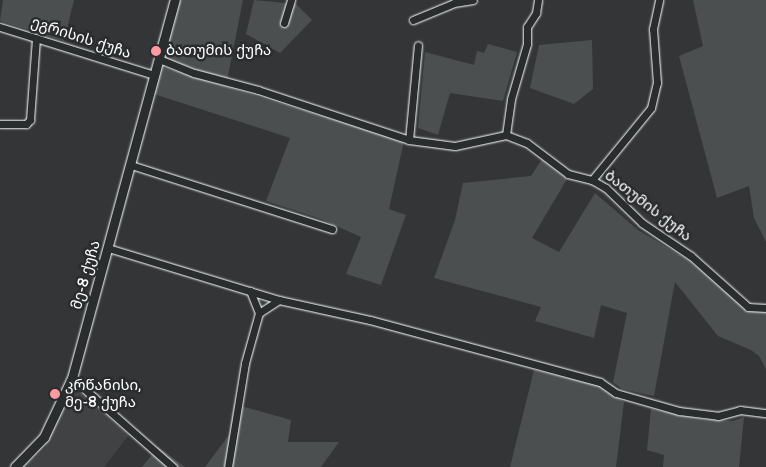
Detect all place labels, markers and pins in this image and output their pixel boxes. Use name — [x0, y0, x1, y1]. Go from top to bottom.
place label: ბათუმის ქუჩა — [166, 42, 271, 60]
marker: ბათუმის ქუჩა — [150, 45, 162, 57]
place label: კრწანისი, მე-8 ქუჩა — [65, 376, 141, 411]
marker: კრწანისი, მე-8 ქუჩა — [49, 388, 61, 400]

